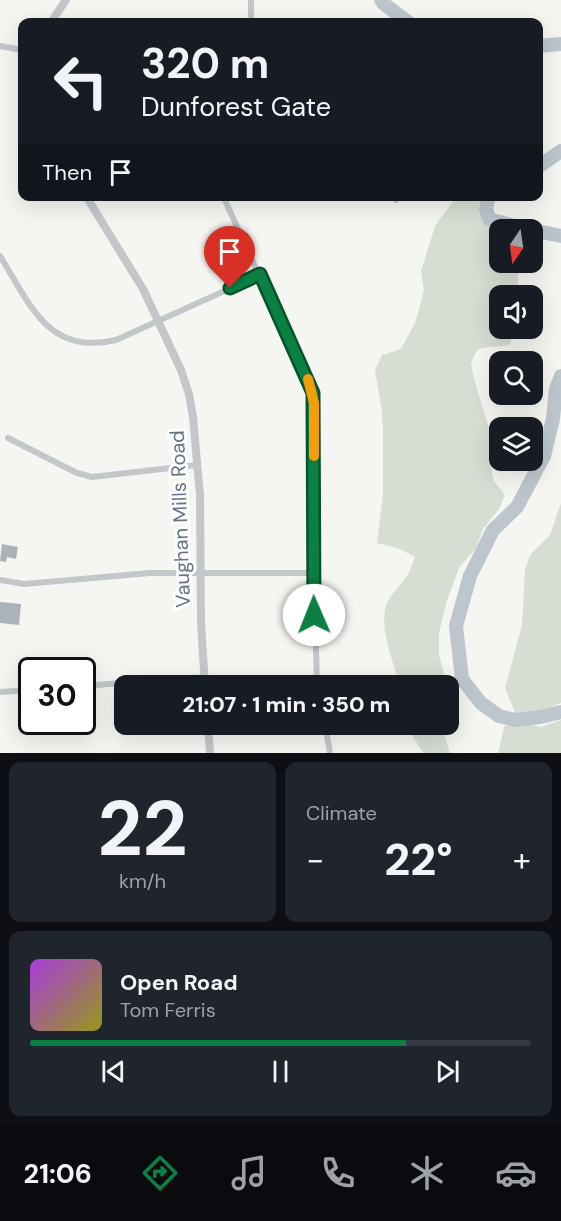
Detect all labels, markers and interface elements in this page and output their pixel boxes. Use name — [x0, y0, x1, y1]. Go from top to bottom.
text: 320 m — [141, 36, 269, 91]
icon: left — [42, 42, 120, 120]
text: Dunforest Gate — [141, 89, 331, 124]
icon: arrive — [104, 156, 137, 189]
text: Then — [42, 158, 92, 187]
north arrow — [489, 219, 543, 273]
map controls — [489, 219, 543, 471]
pin — [204, 226, 255, 288]
icon: arrive — [213, 235, 246, 268]
button: sound — [489, 285, 543, 339]
button: search — [489, 351, 543, 405]
button: layers — [489, 417, 543, 471]
street label: Vaughan Mills Road — [164, 430, 196, 608]
position arrow — [282, 583, 346, 647]
speed limit sign: 30 — [18, 657, 96, 735]
text: 21:07 · 1 min · 350 m — [183, 690, 390, 719]
text: 22 — [97, 778, 188, 879]
text: Climate — [306, 800, 377, 826]
text: 22° — [384, 830, 453, 889]
text: − — [306, 838, 324, 881]
text: + — [513, 838, 531, 881]
text: km/h — [119, 868, 166, 894]
text: Open Road — [120, 968, 238, 997]
text: Tom Ferris — [120, 997, 216, 1023]
icon: previous — [97, 1055, 130, 1088]
icon: pause — [264, 1055, 297, 1088]
icon: next — [431, 1055, 464, 1088]
icon: directions — [139, 1152, 181, 1194]
icon: music — [228, 1152, 270, 1194]
icon: phone — [317, 1152, 359, 1194]
icon: climate — [406, 1152, 448, 1194]
icon: car — [495, 1152, 537, 1194]
text: 21:06 — [24, 1156, 92, 1191]

